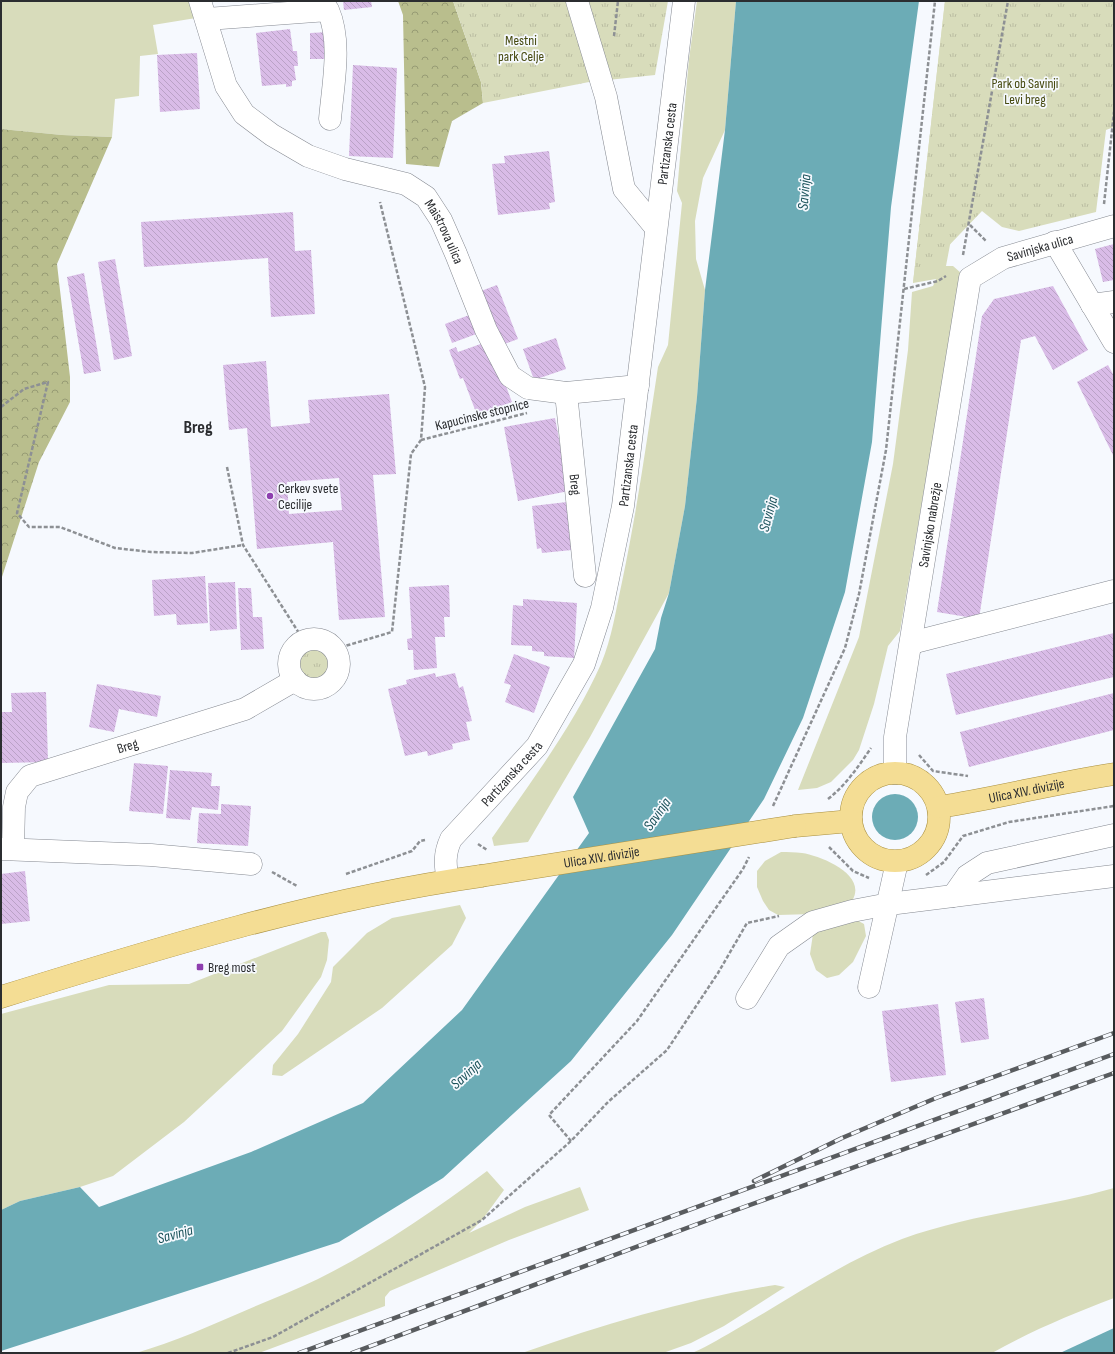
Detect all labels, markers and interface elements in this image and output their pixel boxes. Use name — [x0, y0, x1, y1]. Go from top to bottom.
park label: Mestni park Celje — [498, 32, 544, 65]
park label: Park ob Savinji Levi breg — [992, 75, 1058, 108]
street label: Partizanska cesta — [654, 102, 681, 186]
water label: Savinja — [793, 173, 816, 211]
street label: Maistrova ulica — [421, 196, 467, 266]
street label: Savinjska ulica — [1005, 230, 1075, 265]
street label: Kapucinske stopnice — [433, 395, 531, 434]
district label: Breg — [183, 417, 213, 438]
street label: Partizanska cesta — [615, 423, 642, 507]
street label: Breg — [565, 473, 585, 496]
place label: Cerkev svete Cecilije — [278, 480, 338, 513]
street label: Savinjsko nabrežje — [915, 481, 945, 569]
marker: Cerkev svete Cecilije — [265, 491, 275, 501]
water label: Savinja — [755, 494, 782, 534]
street label: Breg — [115, 735, 141, 757]
street label: Partizanska cesta — [478, 739, 547, 810]
street label: Ulica XIV. divizije — [987, 775, 1066, 807]
water label: Savinja — [639, 794, 675, 834]
street label: Ulica XIV. divizije — [562, 843, 641, 872]
place label: Breg most — [208, 959, 256, 976]
marker: Breg most — [195, 962, 205, 972]
water label: Savinja — [447, 1055, 486, 1093]
water label: Savinja — [155, 1221, 195, 1248]

